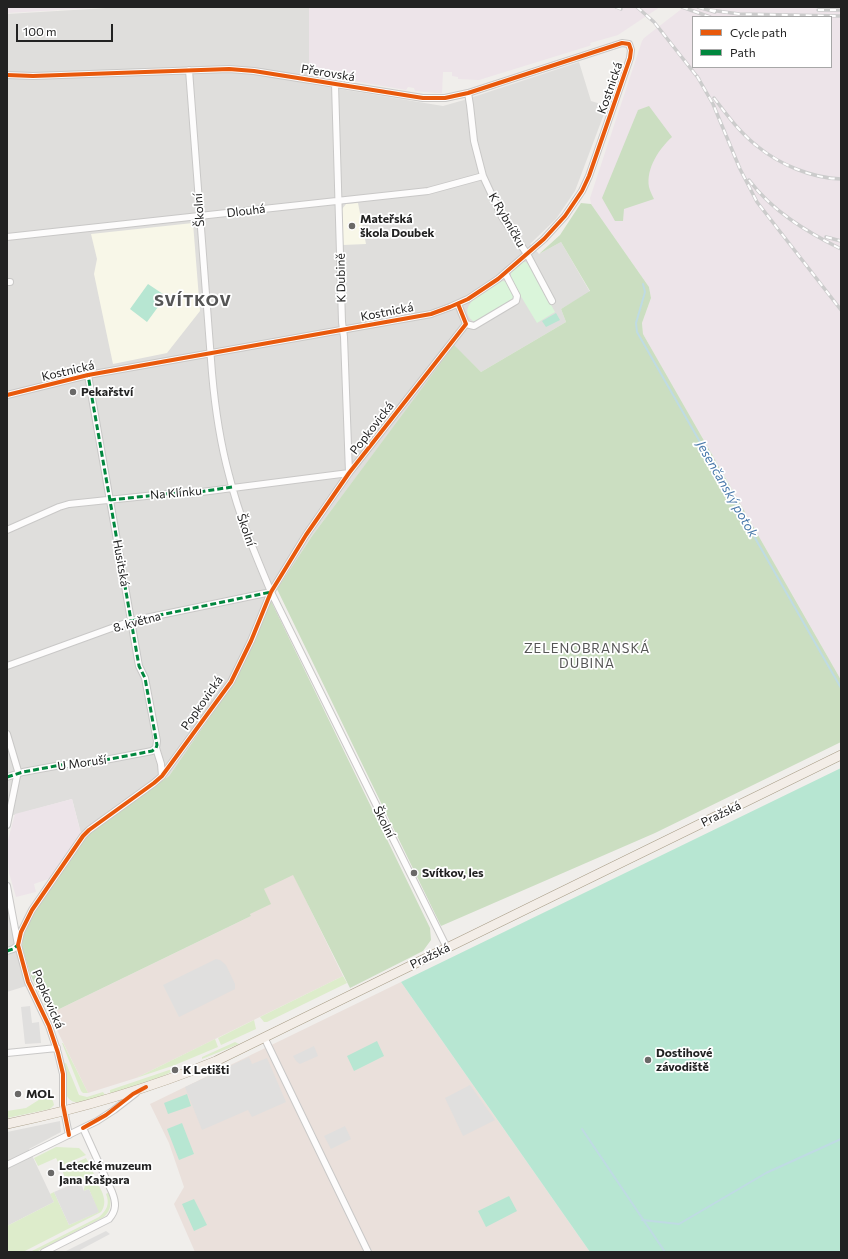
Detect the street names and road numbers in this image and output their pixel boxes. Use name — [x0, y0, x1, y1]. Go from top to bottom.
street label: Kostnická — [594, 60, 626, 116]
street label: Přerovská — [300, 62, 356, 84]
street label: K Rybníčku — [486, 190, 528, 250]
street label: Školní — [191, 193, 207, 227]
street label: Dlouhá — [226, 201, 266, 221]
street label: K Dubině — [333, 253, 349, 303]
street label: Kostnická — [359, 300, 415, 324]
street label: Kostnická — [40, 358, 96, 384]
street label: Popkovická — [347, 399, 397, 457]
street label: Na Klínku — [150, 484, 202, 502]
street label: Školní — [234, 512, 258, 548]
street label: Husitská — [110, 538, 132, 588]
street label: 8. května — [111, 609, 163, 635]
street label: Popkovická — [178, 673, 226, 733]
street label: U Moruší — [56, 752, 108, 774]
street label: Pražská — [699, 798, 743, 830]
street label: Školní — [370, 804, 398, 840]
street label: Pražská — [408, 940, 452, 972]
street label: Popkovická — [29, 967, 67, 1031]

